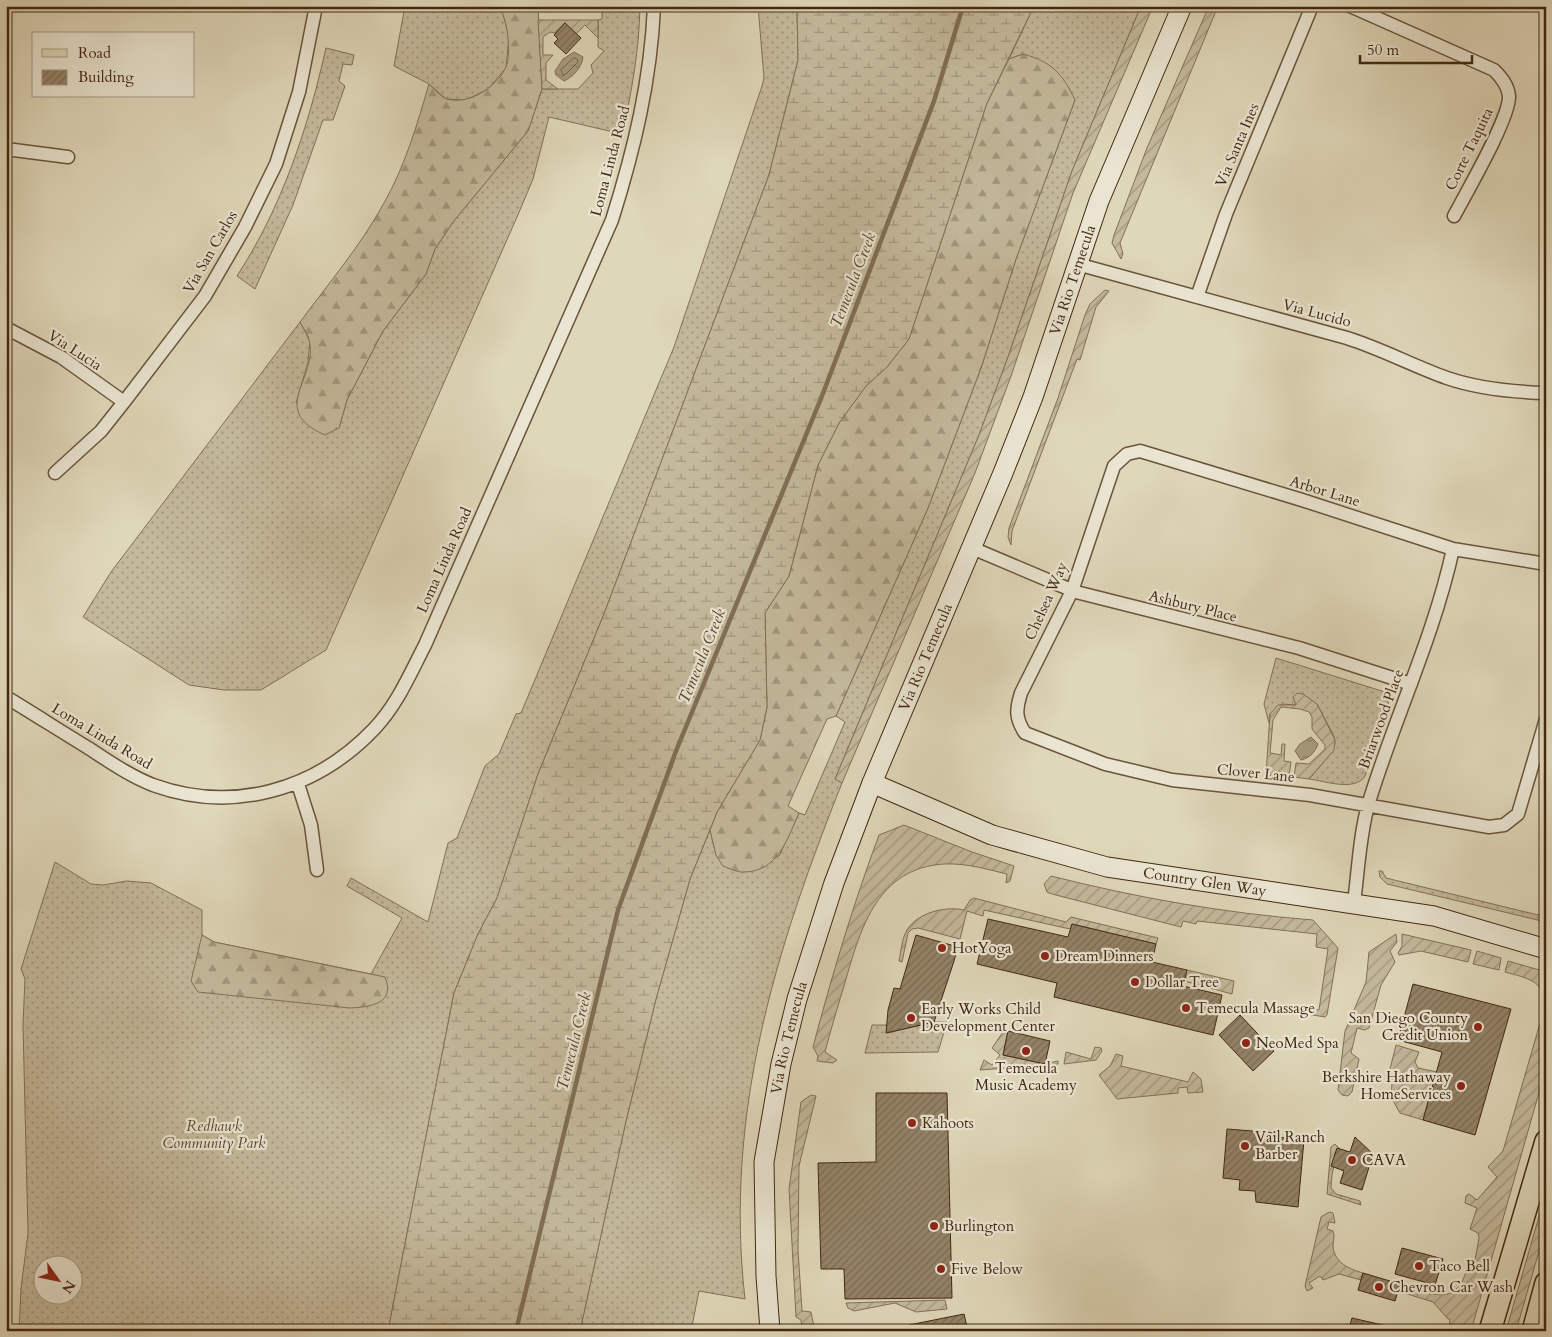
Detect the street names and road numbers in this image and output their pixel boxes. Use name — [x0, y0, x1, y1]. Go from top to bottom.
street label: Via Santa Ines — [1210, 100, 1264, 190]
street label: Loma Linda Road — [586, 104, 634, 218]
street label: Corte Taquita — [1440, 104, 1498, 194]
street label: Via San Carlos — [178, 207, 242, 297]
street label: Via Rio Temecula — [1045, 222, 1100, 338]
street label: Via Lucido — [1280, 294, 1354, 332]
street label: Via Lucia — [44, 325, 106, 375]
street label: Arbor Lane — [1287, 471, 1363, 511]
street label: Loma Linda Road — [412, 504, 476, 616]
street label: Chelsea Way — [1020, 559, 1072, 643]
street label: Ashbury Place — [1147, 585, 1239, 627]
street label: Via Rio Temecula — [894, 600, 957, 714]
street label: Briarwood Place — [1354, 666, 1408, 772]
street label: Loma Linda Road — [48, 698, 156, 774]
street label: Clover Lane — [1216, 759, 1296, 787]
street label: Country Glen Way — [1142, 863, 1268, 901]
street label: Via Rio Temecula — [766, 978, 812, 1096]

